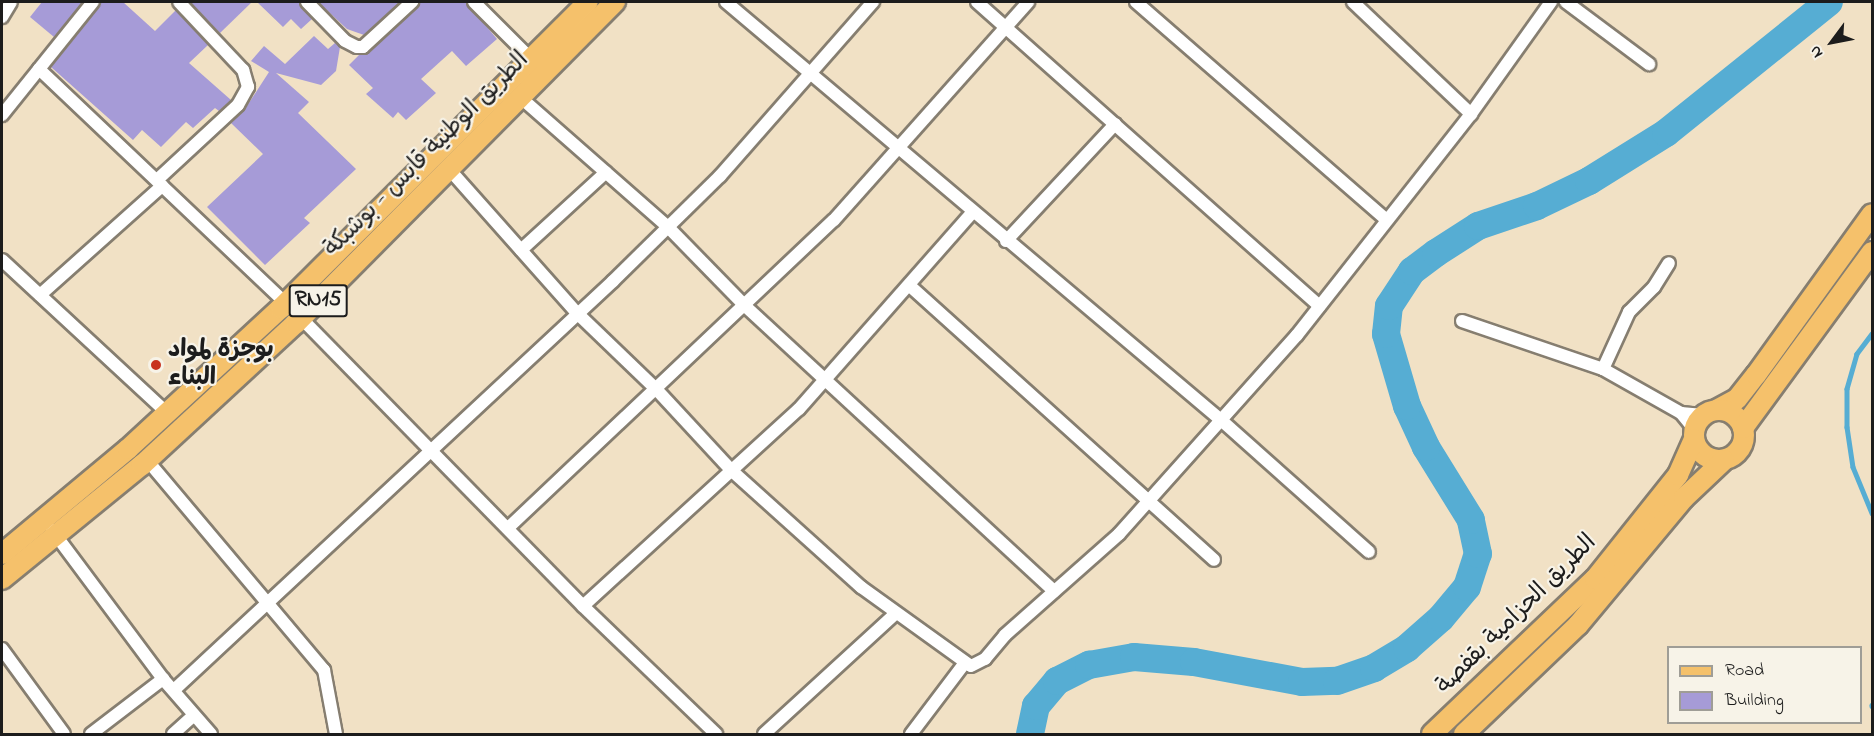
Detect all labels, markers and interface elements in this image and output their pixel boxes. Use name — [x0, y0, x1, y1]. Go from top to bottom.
north arrow — [1802, 12, 1862, 72]
text: N — [1804, 41, 1830, 62]
street label: الطريق الوطنية قابس - بوشبكة — [319, 47, 535, 263]
road number: RN15 — [288, 282, 348, 320]
place label: بوجزة لمواد البناء — [168, 337, 274, 393]
marker: بوجزة لمواد البناء — [149, 358, 163, 372]
street label: الطريق الحزامية بقفصة — [1431, 529, 1603, 701]
legend — [1667, 646, 1862, 724]
text: Road — [1725, 658, 1764, 684]
text: Building — [1725, 688, 1784, 714]

